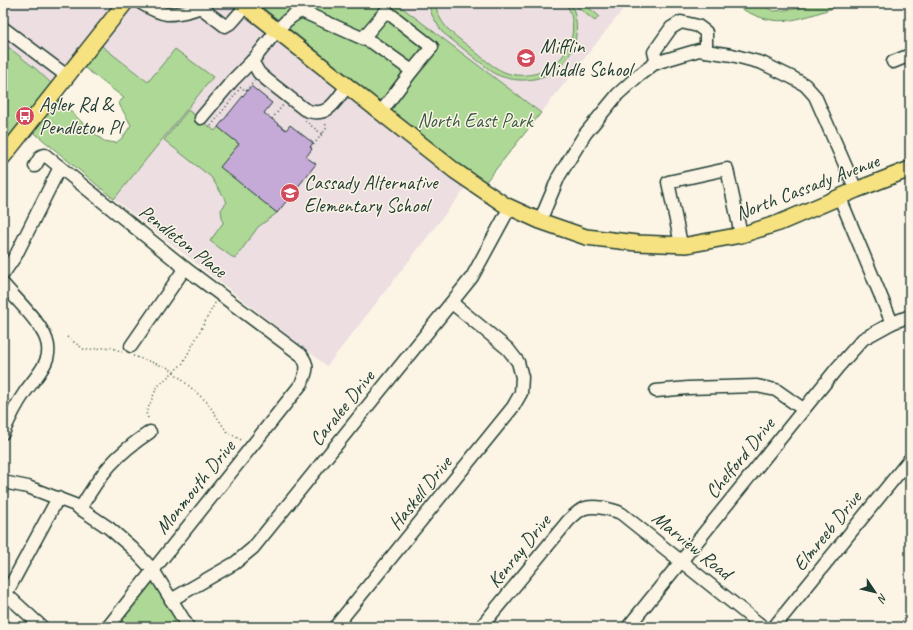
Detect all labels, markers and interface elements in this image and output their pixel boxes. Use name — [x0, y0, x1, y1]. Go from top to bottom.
place label: Mifflin Middle School — [540, 34, 635, 82]
school or university icon: Mifflin Middle School — [515, 47, 537, 69]
place label: Agler Rd & Pendleton Pl — [39, 92, 125, 140]
bus stop icon: Agler Rd & Pendleton Pl — [14, 105, 36, 127]
park label: North East Park — [418, 108, 534, 133]
street label: North Cassady Avenue — [732, 148, 884, 226]
place label: Cassady Alternative Elementary School — [304, 170, 439, 218]
school or university icon: Cassady Alternative Elementary School — [279, 182, 301, 204]
street label: Pendleton Place — [134, 199, 233, 284]
street label: Caralee Drive — [304, 364, 381, 451]
street label: Chelford Drive — [700, 411, 781, 504]
street label: Monmouth Drive — [150, 434, 241, 539]
street label: Haskell Drive — [383, 450, 458, 535]
street label: Elmreeb Drive — [787, 485, 868, 576]
street label: Marview Road — [647, 505, 740, 587]
street label: Kenray Drive — [482, 508, 557, 593]
north arrow — [855, 572, 895, 612]
text: N — [874, 591, 891, 606]

